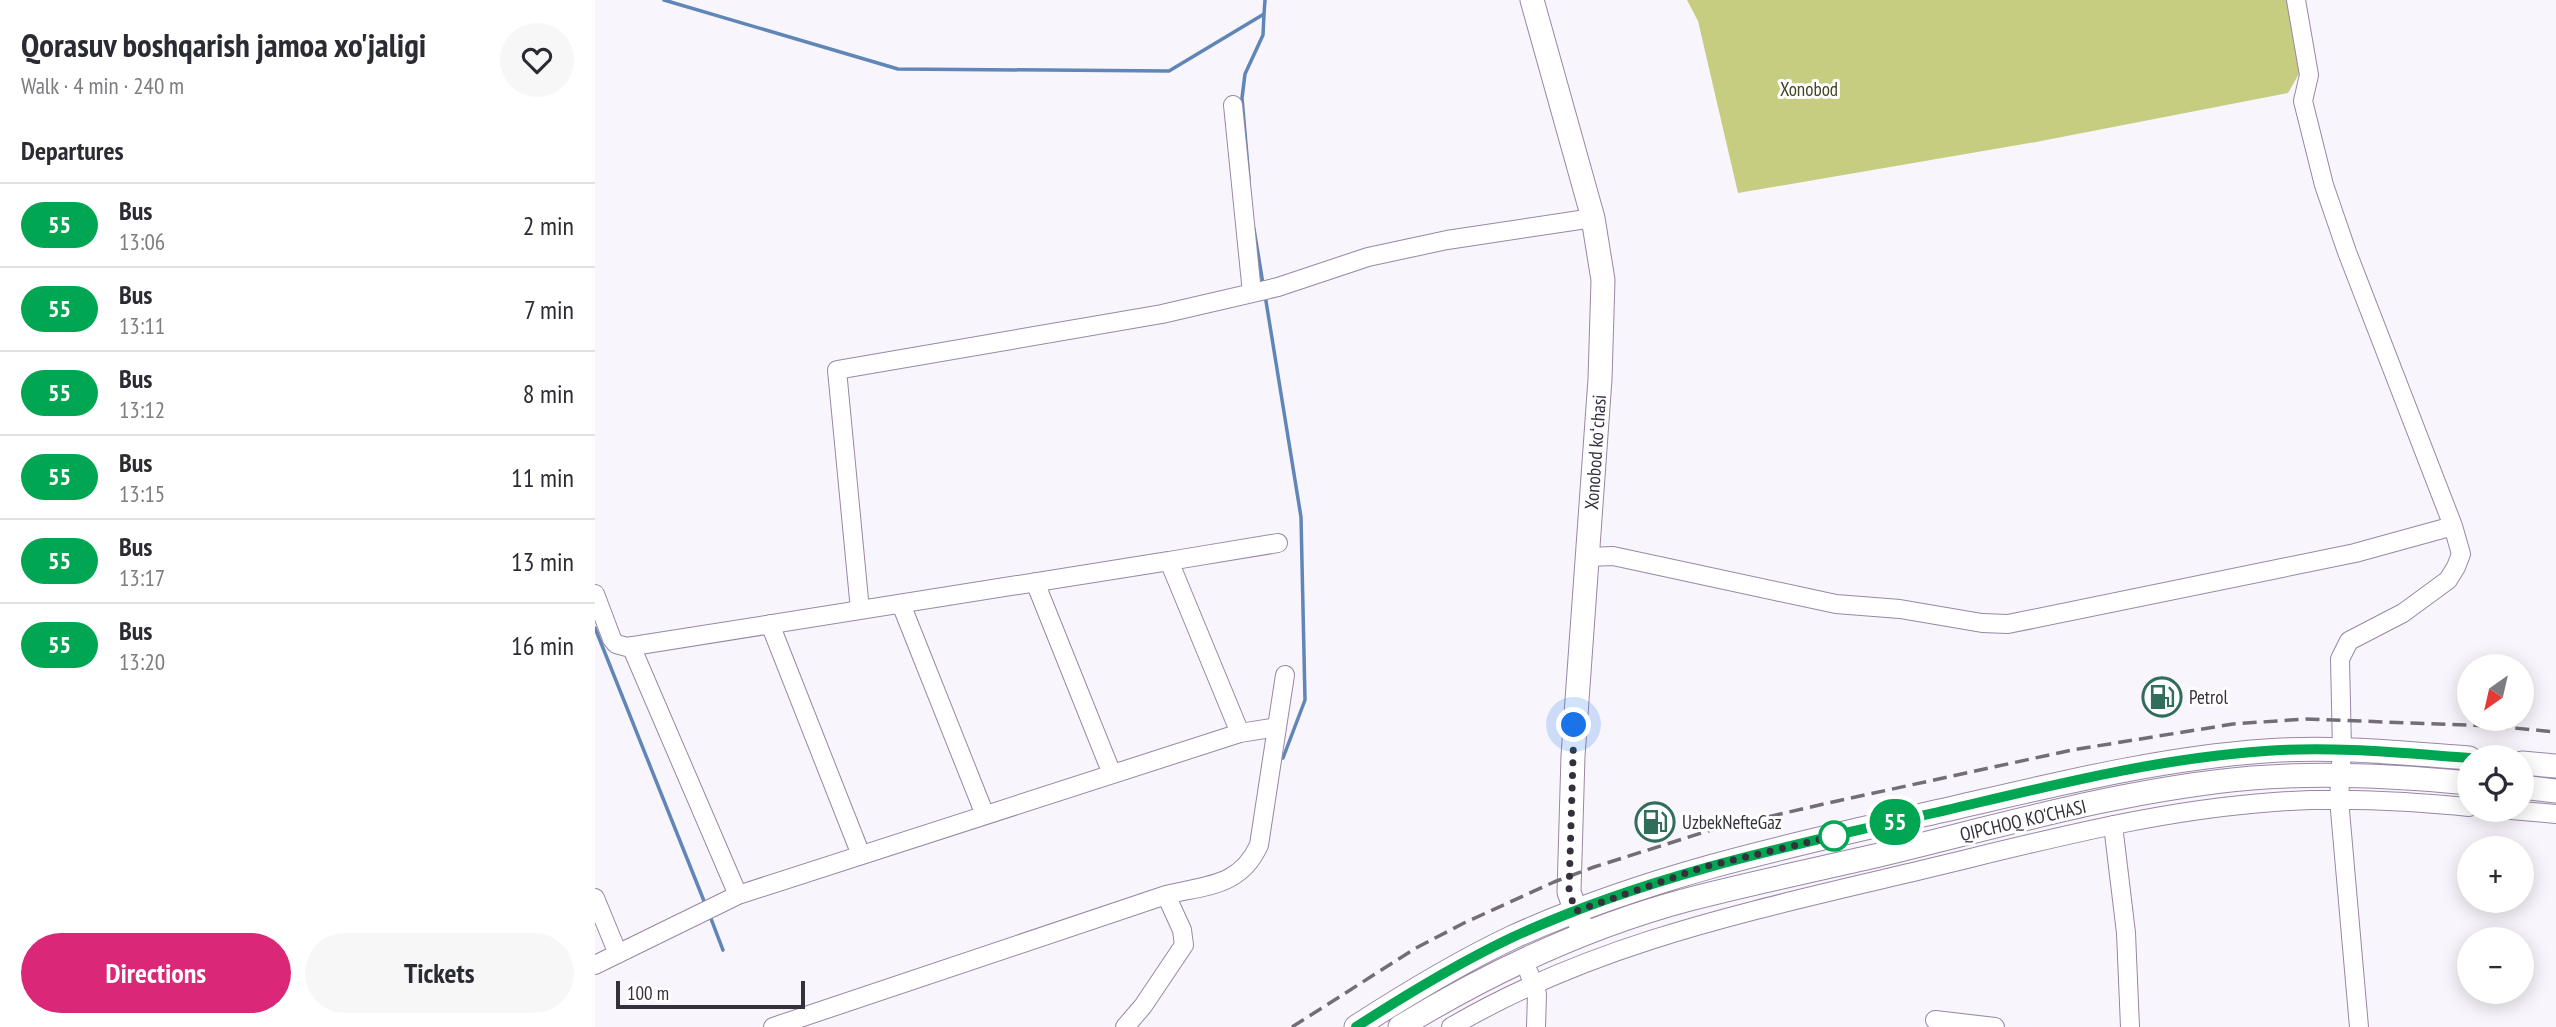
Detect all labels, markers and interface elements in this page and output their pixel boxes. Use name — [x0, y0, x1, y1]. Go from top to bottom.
text: Qorasuv boshqarish jamoa xo'jaligi — [21, 23, 426, 66]
button: heart — [500, 23, 574, 97]
text: Walk · 4 min · 240 m — [21, 71, 184, 100]
park label: Xonobod — [1780, 77, 1838, 101]
text: Departures — [21, 134, 124, 167]
text: Bus — [119, 194, 152, 227]
text: 55 — [48, 209, 71, 240]
text: 2 min — [523, 209, 574, 242]
text: 13:06 — [119, 227, 165, 256]
text: Bus — [119, 278, 152, 311]
text: 55 — [48, 293, 71, 324]
text: 7 min — [524, 293, 574, 326]
text: 13:11 — [119, 311, 165, 340]
text: Bus — [119, 362, 152, 395]
text: 55 — [48, 377, 71, 408]
text: 8 min — [523, 377, 574, 410]
street label: Xonobod koʻchasi — [1579, 394, 1611, 510]
text: 13:12 — [119, 395, 165, 424]
text: Bus — [119, 446, 152, 479]
text: 55 — [48, 461, 71, 492]
text: 11 min — [511, 461, 574, 494]
text: 13:15 — [119, 479, 165, 508]
text: Bus — [119, 530, 152, 563]
text: 55 — [48, 545, 71, 576]
text: 13 min — [511, 545, 574, 578]
text: 13:17 — [119, 563, 165, 592]
text: Bus — [119, 614, 152, 647]
text: 55 — [48, 629, 71, 660]
text: 16 min — [511, 629, 574, 662]
text: 13:20 — [119, 647, 165, 676]
north arrow — [2457, 654, 2534, 732]
map controls — [2457, 654, 2534, 1004]
fuel station icon: Petrol — [2141, 676, 2183, 718]
place label: Petrol — [2189, 685, 2229, 709]
your location — [1556, 707, 1591, 742]
button: locate — [2457, 745, 2534, 822]
street label: QIPCHOQ KO'CHASI — [1957, 794, 2089, 846]
line badge: 55 — [1863, 799, 1927, 845]
fuel station icon: UzbekNefteGaz — [1634, 801, 1676, 843]
text: 55 — [1884, 806, 1906, 837]
place label: UzbekNefteGaz — [1682, 810, 1782, 834]
unlabelled marker — [1819, 821, 1849, 851]
button: + — [2457, 836, 2534, 913]
button: − — [2457, 927, 2534, 1004]
button: Directions — [21, 933, 291, 1013]
button: Tickets — [305, 933, 574, 1013]
scale bar — [616, 978, 805, 1010]
text: 100 m — [627, 981, 669, 1005]

